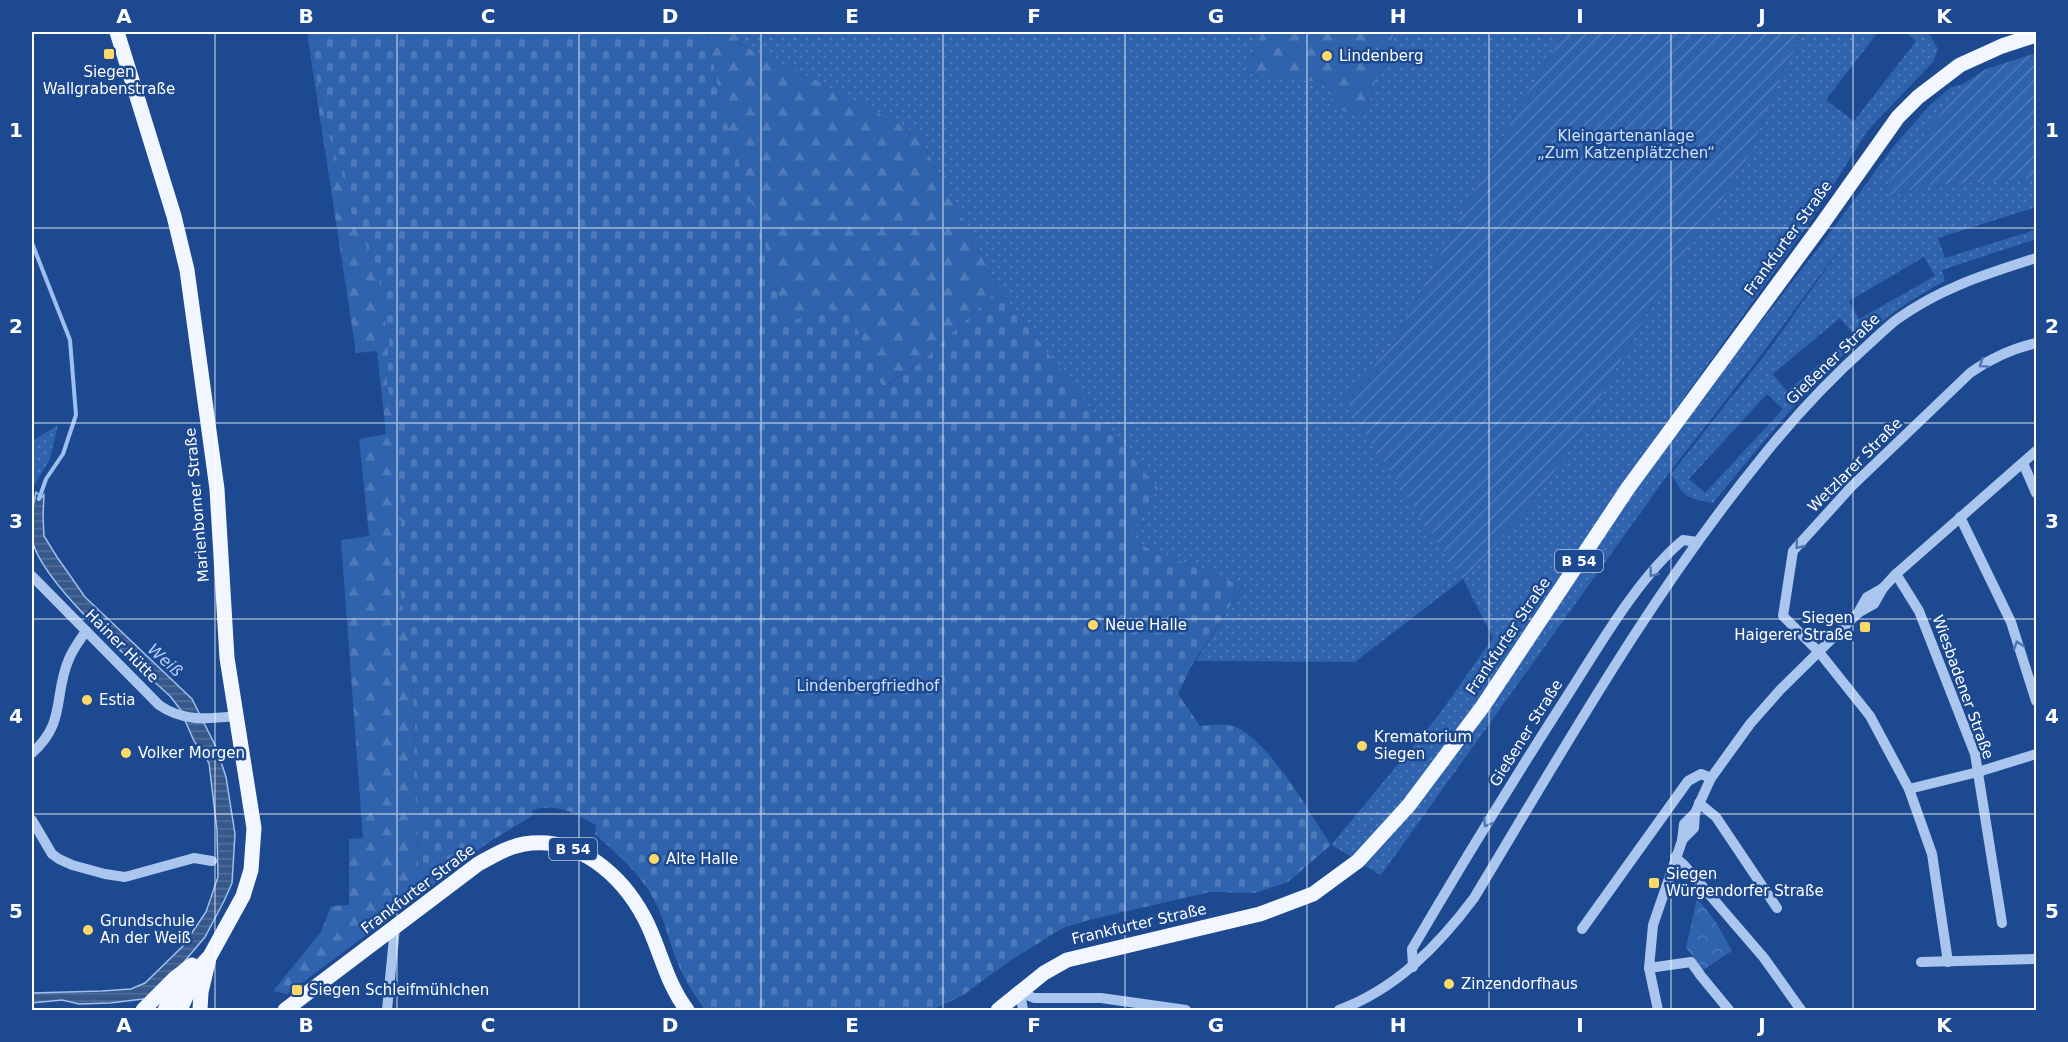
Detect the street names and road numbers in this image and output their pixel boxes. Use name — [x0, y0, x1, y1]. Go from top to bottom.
street label: Frankfurter Straße — [1740, 177, 1836, 299]
street label: Gießener Straße — [1783, 310, 1883, 408]
street label: Wetzlarer Straße — [1804, 414, 1906, 516]
street label: Marienborner Straße — [181, 427, 213, 583]
road number: B 54 — [1555, 550, 1603, 572]
street label: Frankfurter Straße — [1462, 574, 1554, 698]
street label: Hainer Hütte — [82, 606, 162, 686]
street label: Wiesbadener Straße — [1928, 612, 1998, 762]
street label: Gießener Straße — [1486, 676, 1566, 790]
road number: B 54 — [549, 838, 597, 860]
street label: Frankfurter Straße — [358, 840, 478, 938]
street label: Frankfurter Straße — [1070, 900, 1208, 948]

